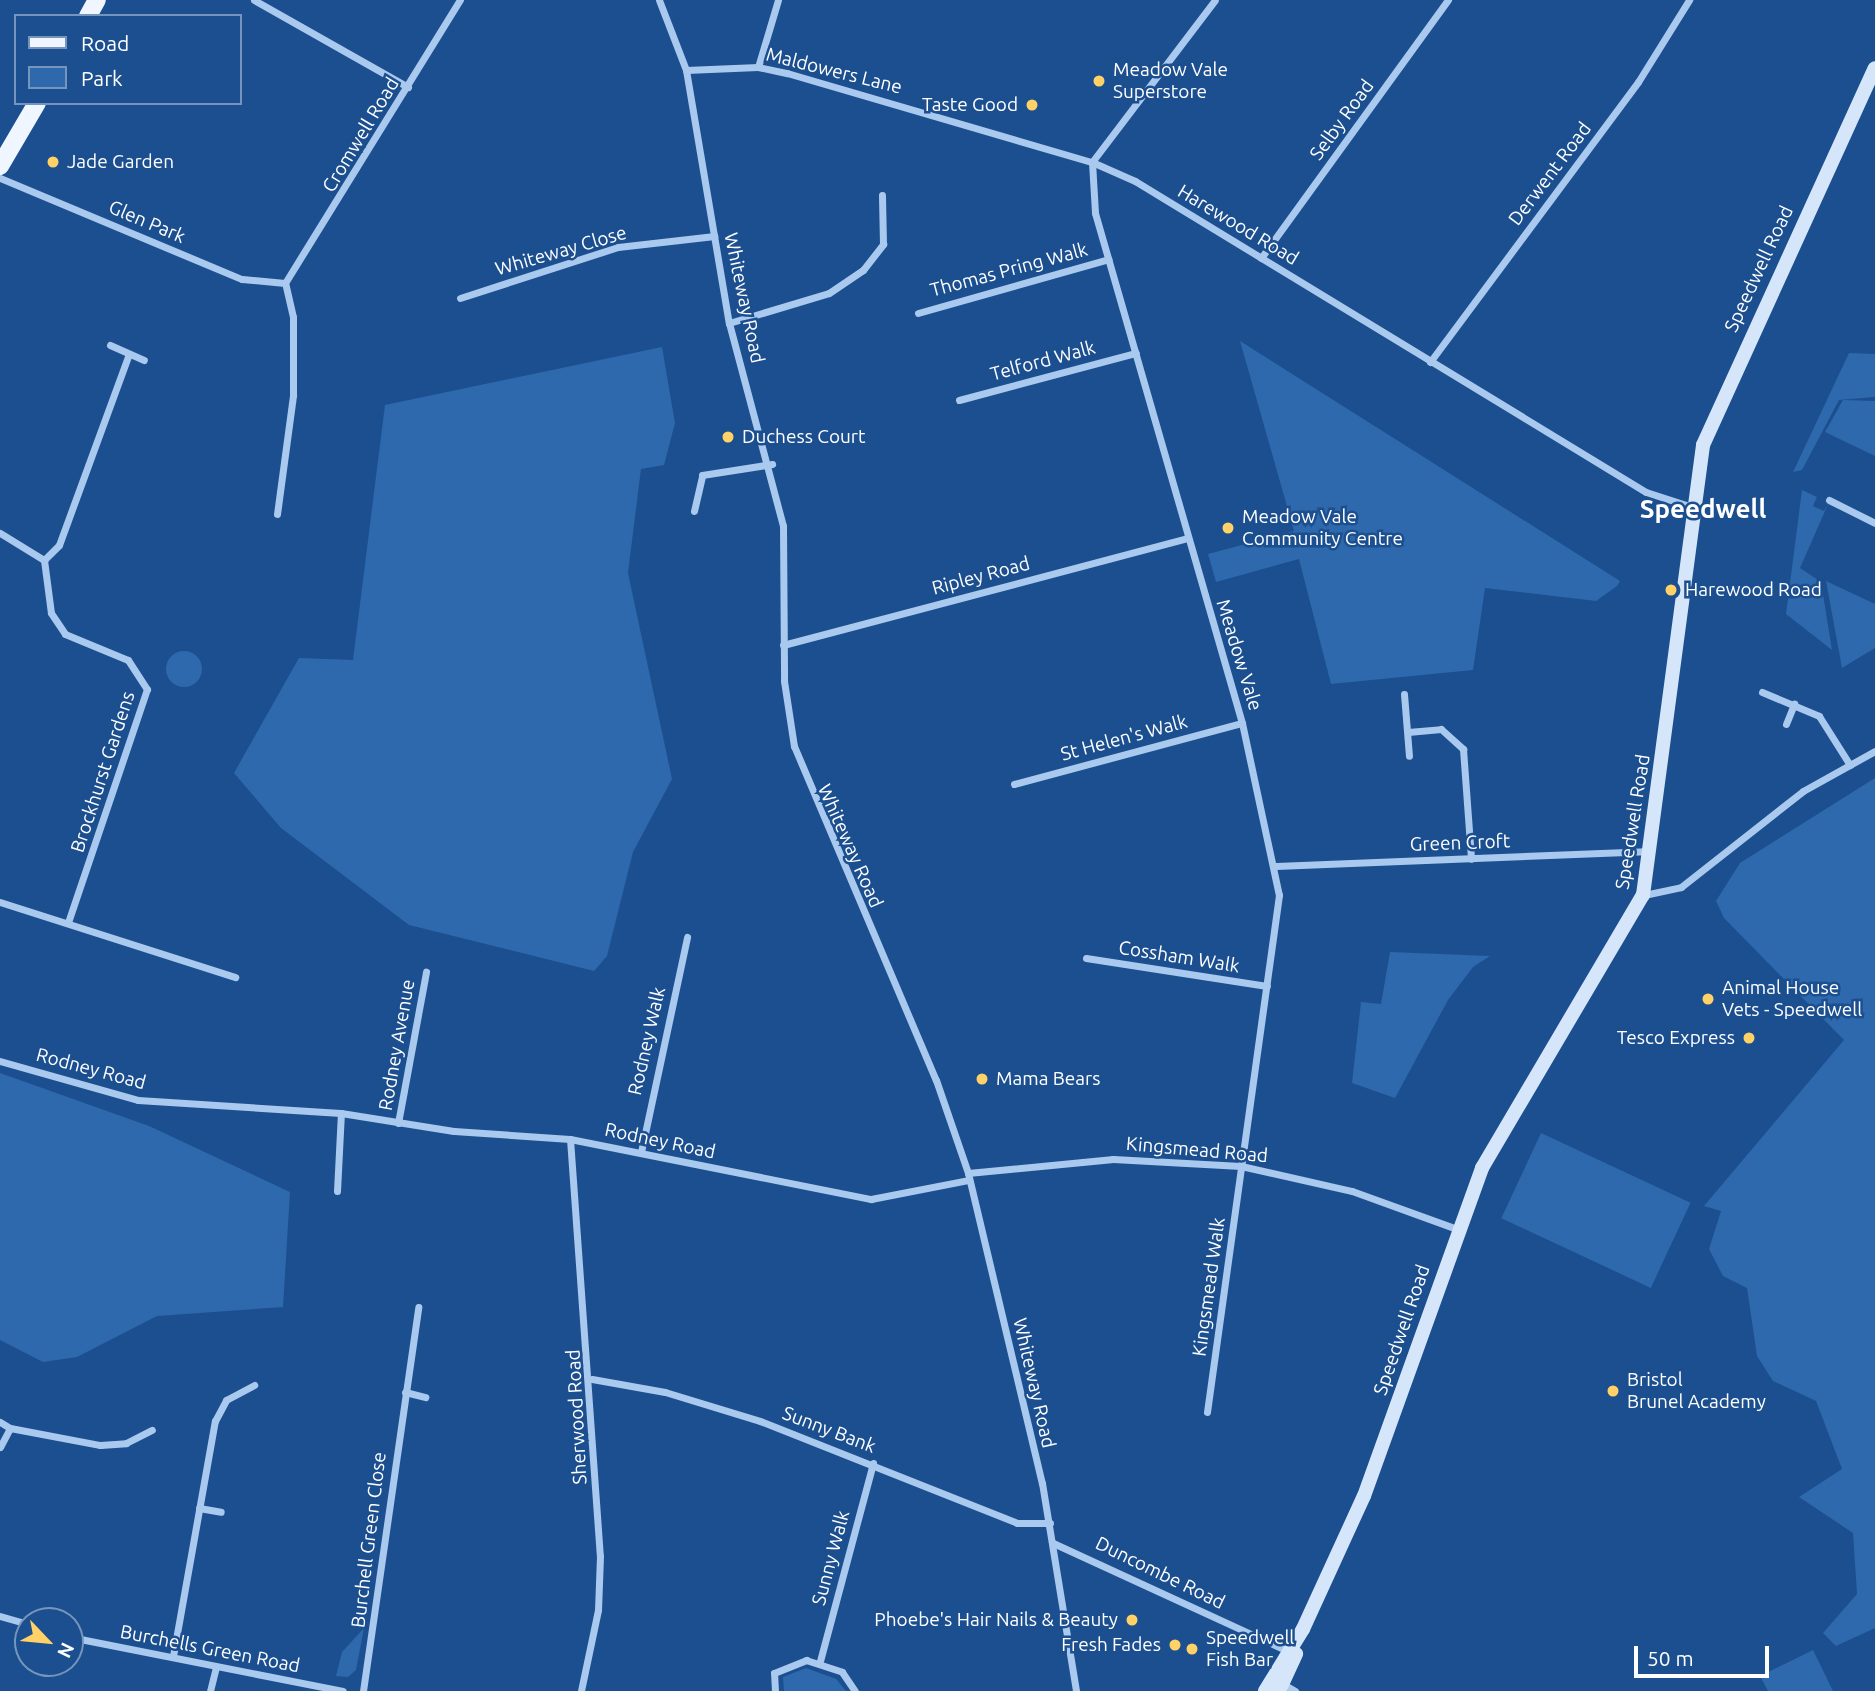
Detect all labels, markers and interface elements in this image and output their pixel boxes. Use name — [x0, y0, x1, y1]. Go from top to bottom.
legend — [14, 14, 242, 105]
text: Road — [81, 31, 129, 55]
street label: Maldowers Lane — [764, 43, 904, 99]
place label: Meadow Vale Superstore — [1113, 59, 1228, 103]
text: Park — [81, 66, 123, 90]
marker: Meadow Vale Superstore — [1091, 73, 1107, 89]
street label: Cromwell Road — [318, 74, 404, 196]
street label: Selby Road — [1305, 75, 1379, 165]
place label: Taste Good — [922, 94, 1018, 116]
marker: Taste Good — [1024, 97, 1040, 113]
street label: Derwent Road — [1504, 118, 1596, 230]
place label: Jade Garden — [67, 151, 174, 173]
marker: Jade Garden — [45, 154, 61, 170]
street label: Harewood Road — [1173, 180, 1303, 270]
street label: Glen Park — [105, 196, 189, 248]
street label: Speedwell Road — [1720, 202, 1798, 336]
street label: Whiteway Close — [493, 221, 629, 281]
street label: Whiteway Road — [719, 231, 769, 365]
street label: Thomas Pring Walk — [928, 238, 1090, 302]
street label: Telford Walk — [988, 336, 1098, 386]
place label: Duchess Court — [742, 426, 866, 448]
marker: Duchess Court — [720, 429, 736, 445]
district label: Speedwell — [1640, 493, 1766, 525]
place label: Meadow Vale Community Centre — [1242, 506, 1403, 550]
marker: Meadow Vale Community Centre — [1220, 520, 1236, 536]
street label: Ripley Road — [930, 552, 1032, 600]
place label: Harewood Road — [1685, 579, 1822, 601]
marker: Harewood Road — [1663, 582, 1679, 598]
street label: Meadow Vale — [1211, 597, 1267, 713]
street label: Brockhurst Gardens — [66, 689, 140, 855]
street label: St Helen's Walk — [1058, 710, 1190, 766]
street label: Speedwell Road — [1611, 753, 1655, 891]
street label: Whiteway Road — [813, 781, 887, 911]
street label: Green Croft — [1409, 830, 1511, 856]
street label: Cossham Walk — [1117, 936, 1241, 978]
place label: Animal House Vets - Speedwell — [1722, 977, 1862, 1021]
street label: Rodney Avenue — [374, 978, 420, 1112]
street label: Rodney Walk — [623, 985, 671, 1097]
marker: Animal House Vets - Speedwell — [1700, 991, 1716, 1007]
place label: Tesco Express — [1617, 1027, 1735, 1049]
marker: Tesco Express — [1741, 1030, 1757, 1046]
street label: Rodney Road — [34, 1043, 148, 1095]
place label: Mama Bears — [996, 1068, 1101, 1090]
marker: Mama Bears — [974, 1071, 990, 1087]
street label: Rodney Road — [603, 1118, 717, 1164]
street label: Kingsmead Road — [1125, 1132, 1269, 1168]
street label: Kingsmead Walk — [1188, 1216, 1230, 1358]
street label: Speedwell Road — [1369, 1262, 1435, 1398]
street label: Whiteway Road — [1008, 1316, 1060, 1450]
street label: Sherwood Road — [562, 1349, 592, 1485]
place label: Bristol Brunel Academy — [1627, 1369, 1766, 1413]
marker: Bristol Brunel Academy — [1605, 1383, 1621, 1399]
street label: Sunny Bank — [779, 1402, 879, 1458]
street label: Burchell Green Close — [347, 1451, 391, 1629]
street label: Sunny Walk — [807, 1508, 855, 1608]
street label: Duncombe Road — [1092, 1532, 1228, 1614]
north arrow — [14, 1607, 84, 1677]
place label: Phoebe's Hair Nails & Beauty — [874, 1609, 1118, 1631]
marker: Phoebe's Hair Nails & Beauty — [1124, 1612, 1140, 1628]
street label: Burchells Green Road — [118, 1620, 302, 1678]
place label: Speedwell Fish Bar — [1206, 1627, 1294, 1671]
scale bar — [1637, 1632, 1772, 1676]
place label: Fresh Fades — [1061, 1634, 1161, 1656]
marker: Fresh Fades — [1167, 1637, 1183, 1653]
text: N — [53, 1639, 79, 1662]
marker: Speedwell Fish Bar — [1184, 1641, 1200, 1657]
text: 50 m — [1647, 1646, 1694, 1670]

